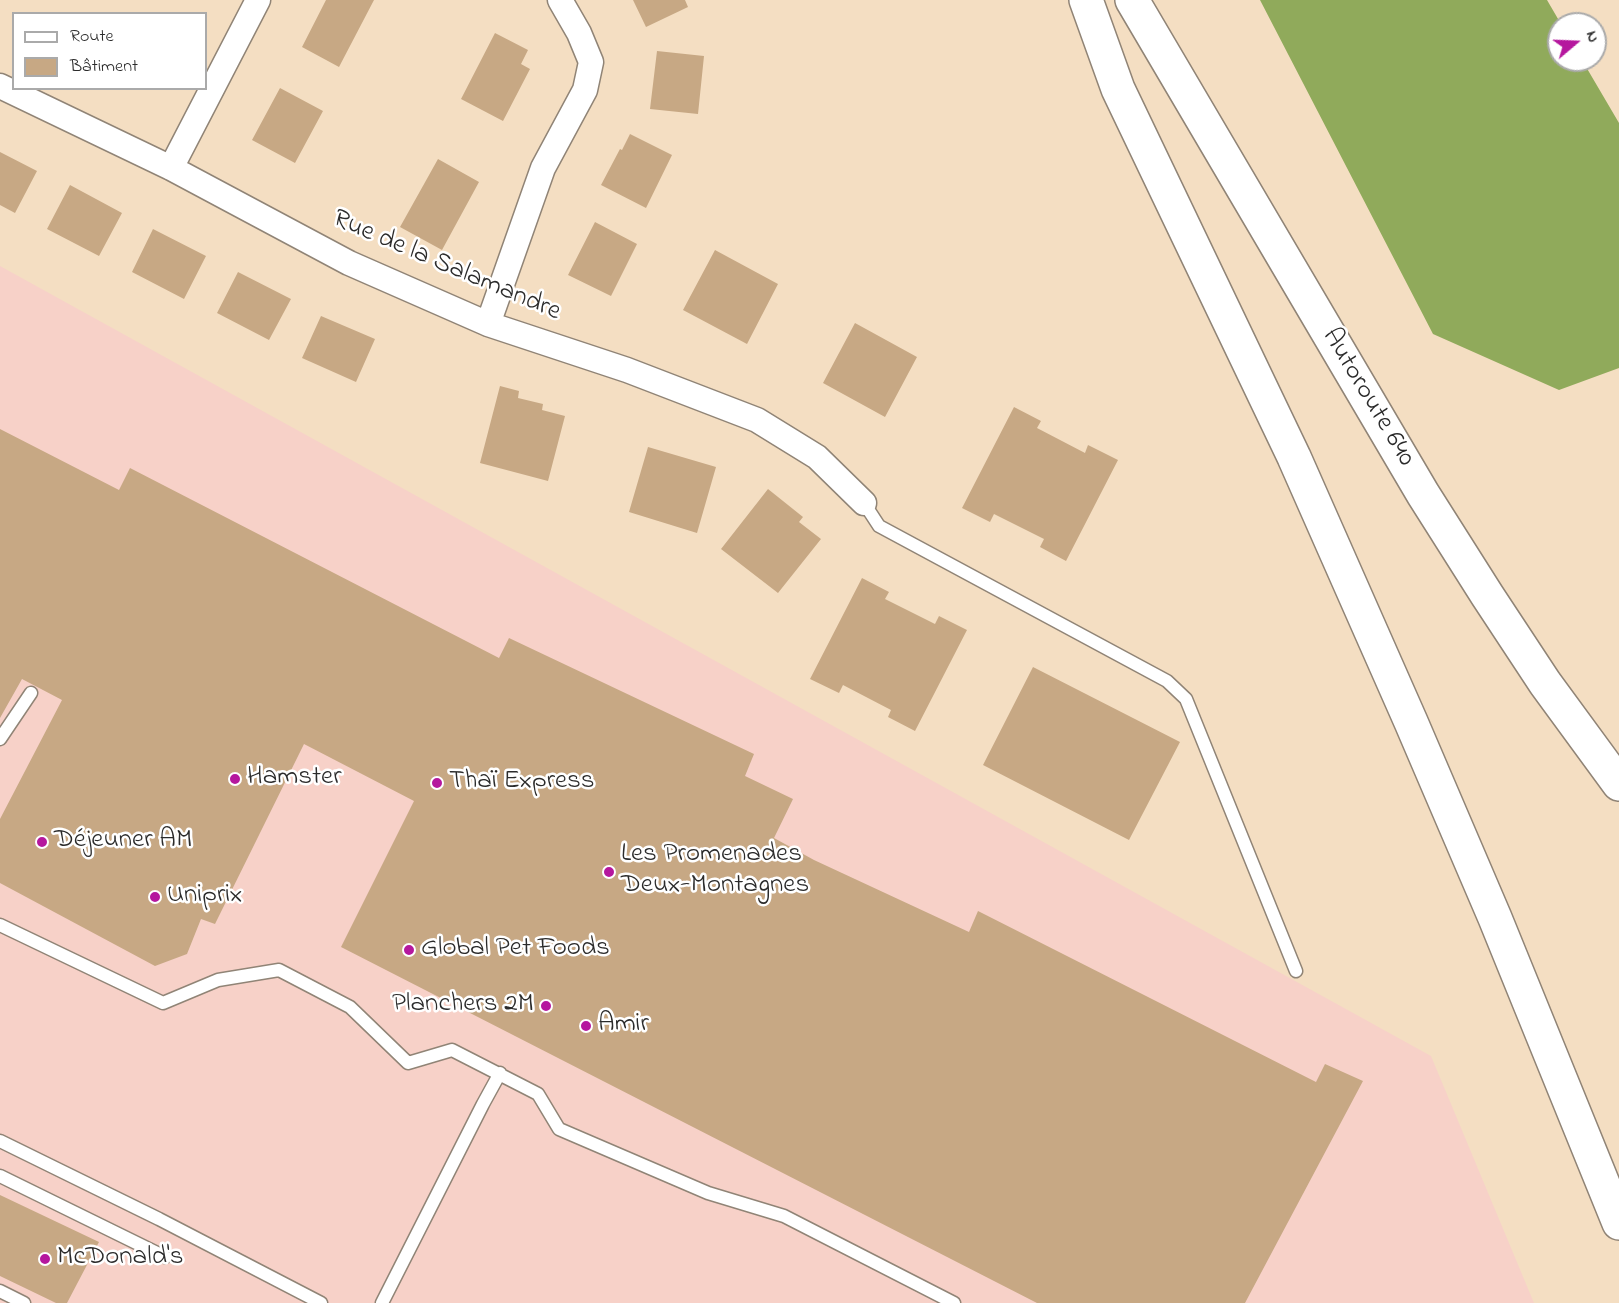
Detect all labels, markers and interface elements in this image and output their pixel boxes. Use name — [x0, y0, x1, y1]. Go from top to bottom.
legend — [12, 12, 207, 90]
north arrow — [1547, 12, 1607, 72]
text: Route — [70, 24, 114, 50]
text: N — [1579, 28, 1605, 46]
text: Bâtiment — [70, 54, 138, 80]
street label: Rue de la Salamandre — [327, 204, 565, 330]
street label: Autoroute 640 — [1313, 323, 1421, 473]
place label: Hamster — [247, 763, 341, 795]
place label: Thaï Express — [449, 767, 595, 799]
marker: Hamster — [228, 772, 242, 786]
marker: Thaï Express — [430, 776, 444, 790]
place label: Déjeuner AM — [54, 826, 192, 858]
marker: Déjeuner AM — [35, 835, 49, 849]
place label: Les Promenades Deux-Montagnes — [621, 840, 809, 903]
marker: Les Promenades Deux-Montagnes — [602, 865, 616, 879]
place label: Uniprix — [167, 881, 242, 913]
marker: Uniprix — [148, 890, 162, 904]
place label: Global Pet Foods — [421, 934, 610, 966]
marker: Global Pet Foods — [402, 943, 416, 957]
place label: Planchers 2M — [392, 990, 534, 1022]
marker: Planchers 2M — [539, 999, 553, 1013]
place label: Amir — [598, 1010, 649, 1042]
marker: Amir — [579, 1019, 593, 1033]
place label: McDonald's — [57, 1243, 183, 1275]
marker: McDonald's — [38, 1252, 52, 1266]

